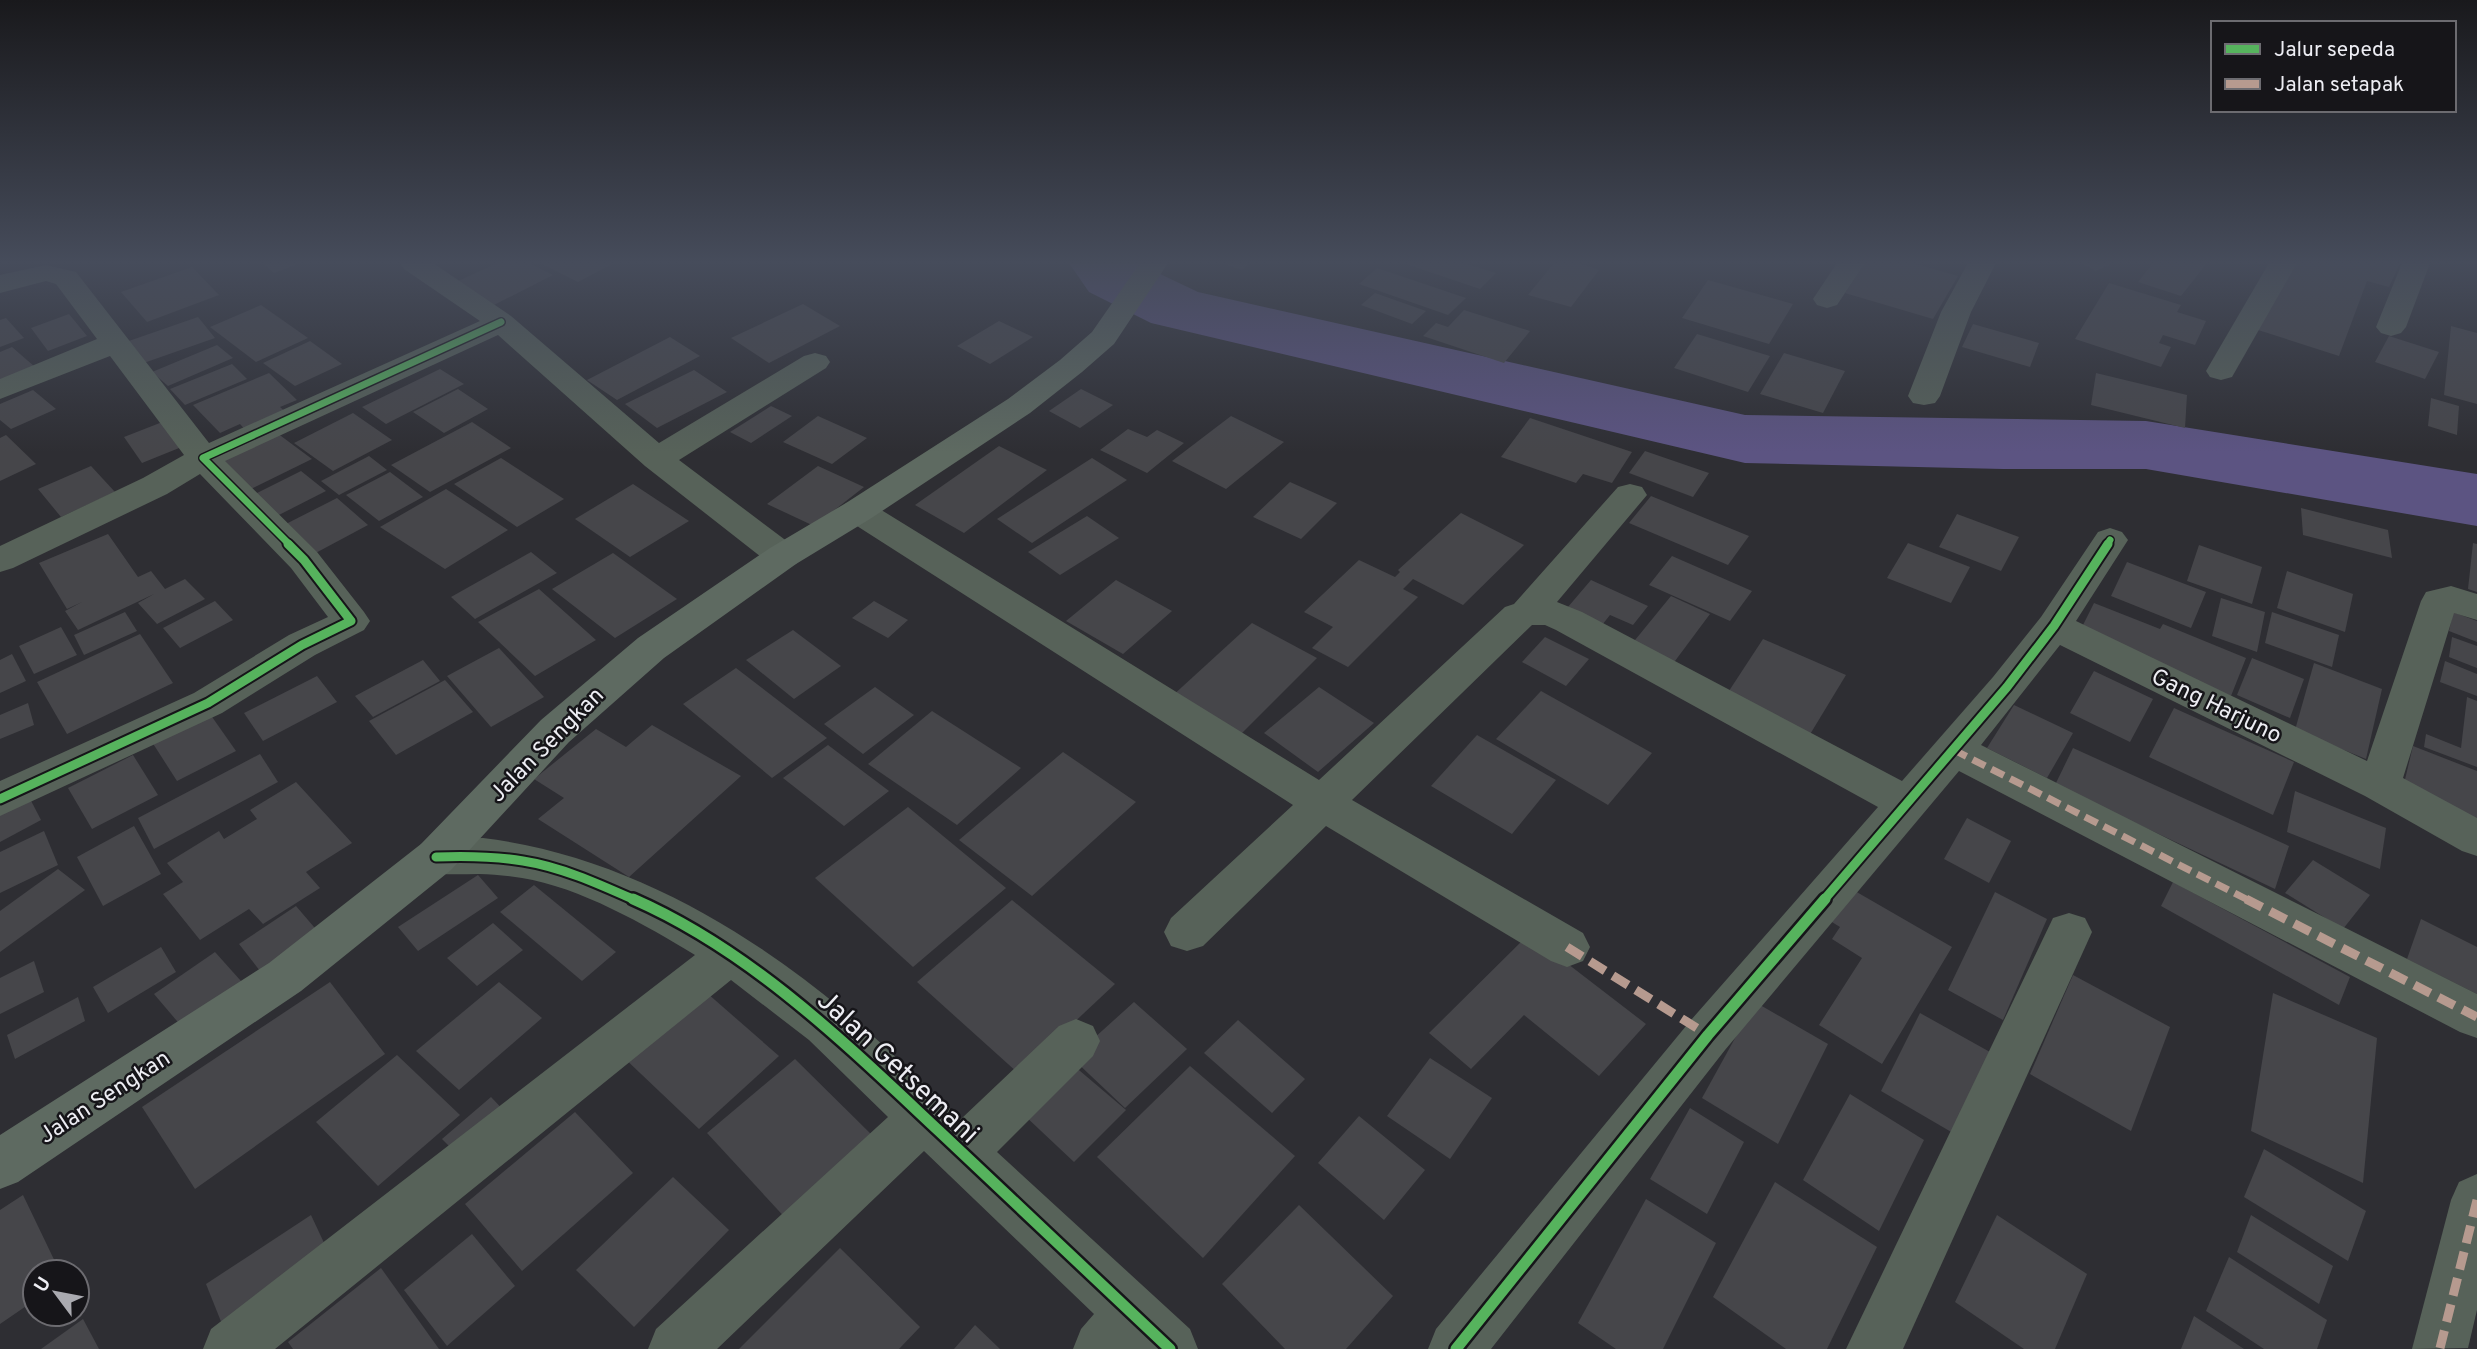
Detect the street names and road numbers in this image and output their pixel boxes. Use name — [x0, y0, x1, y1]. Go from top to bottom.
street label: Gang Harjuno — [2146, 663, 2286, 751]
street label: Jalan Sengkan — [484, 682, 611, 809]
street label: Jalan Getsemani — [808, 984, 986, 1153]
street label: Jalan Sengkan — [34, 1045, 176, 1151]

